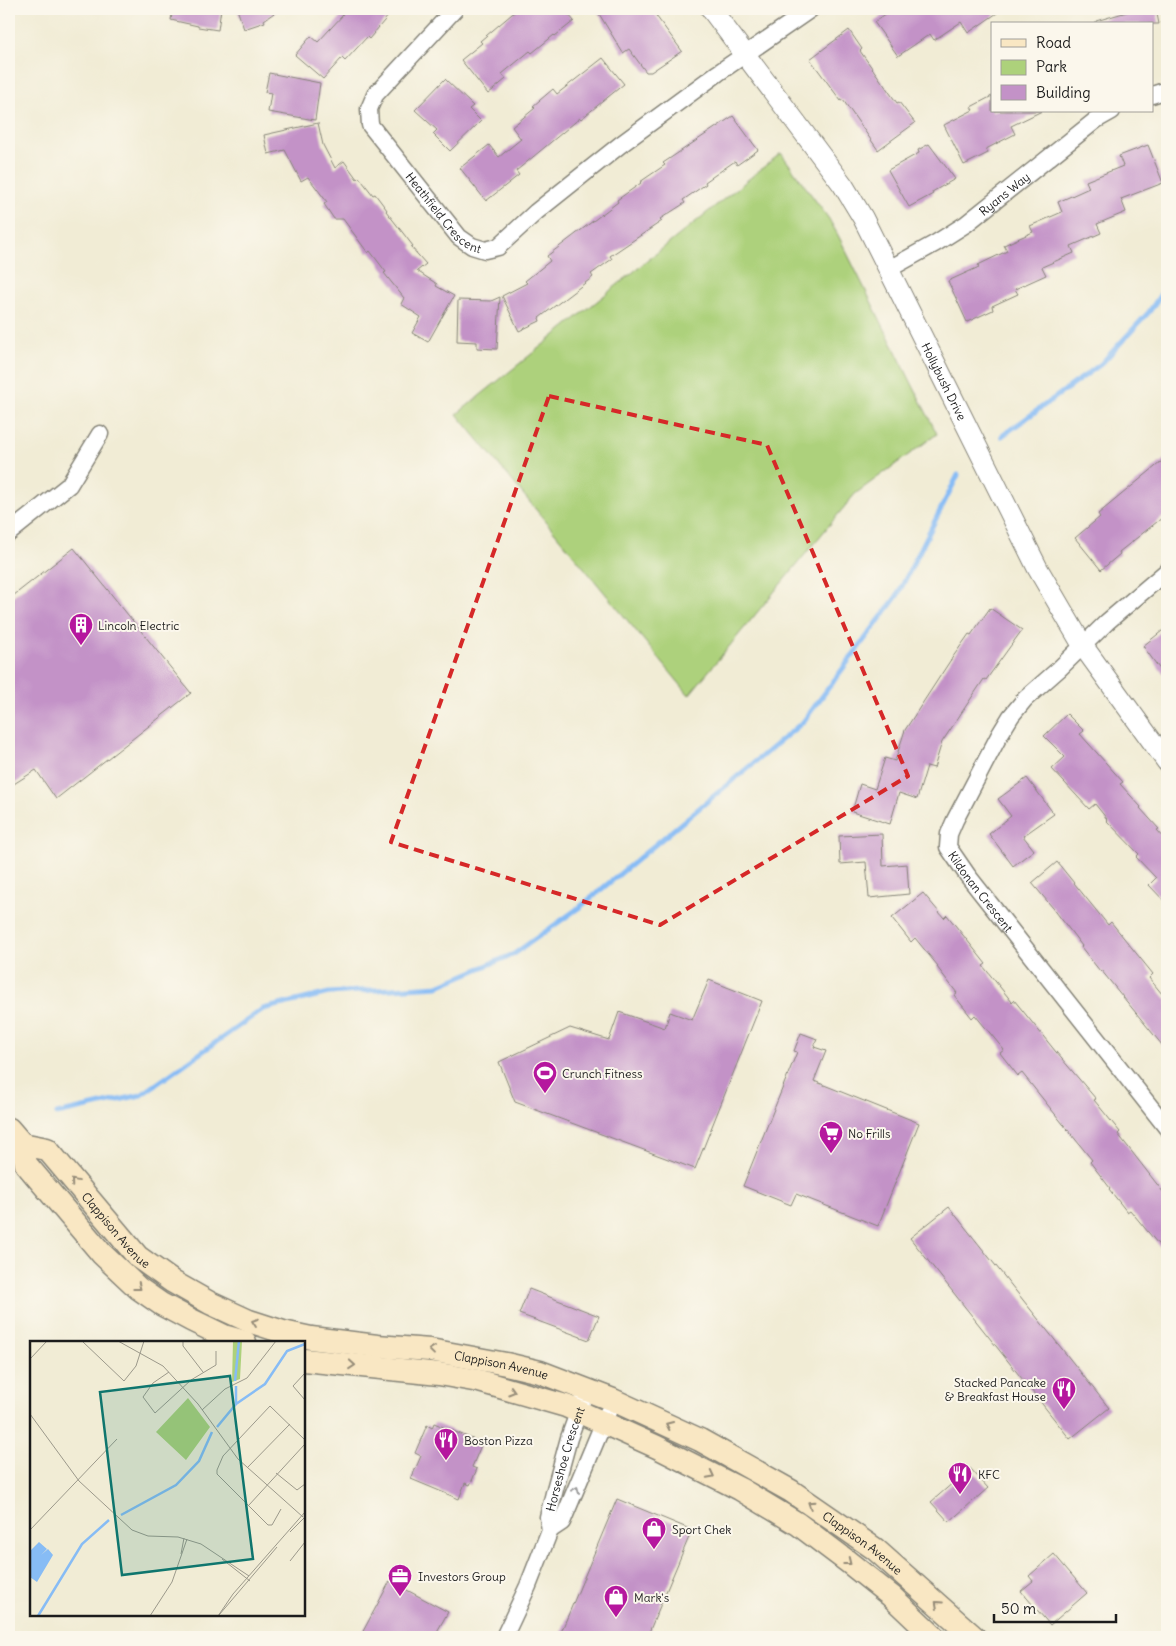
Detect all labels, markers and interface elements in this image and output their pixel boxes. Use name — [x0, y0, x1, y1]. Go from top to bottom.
legend — [991, 22, 1154, 112]
text: Road — [1036, 33, 1071, 52]
text: Park — [1036, 57, 1067, 76]
text: Building — [1036, 83, 1091, 102]
street label: Heathfield Crescent — [403, 169, 483, 256]
street label: Ryans Way — [976, 169, 1032, 218]
street label: Hollybush Drive — [919, 340, 970, 423]
building icon: Lincoln Electric — [68, 612, 94, 646]
place label: Lincoln Electric — [98, 618, 179, 633]
street label: Kildonan Crescent — [945, 848, 1017, 935]
sports icon: Crunch Fitness — [532, 1060, 558, 1094]
place label: Crunch Fitness — [562, 1066, 642, 1081]
supermarket icon: No Frills — [818, 1120, 844, 1154]
place label: No Frills — [848, 1126, 891, 1141]
one-way arrow — [72, 1179, 80, 1188]
street label: Clappison Avenue — [79, 1189, 153, 1271]
one-way arrow — [132, 1282, 141, 1290]
one-way arrow — [251, 1318, 259, 1328]
inset map — [30, 1341, 305, 1616]
one-way arrow — [427, 1345, 435, 1356]
street label: Clappison Avenue — [453, 1347, 551, 1382]
one-way arrow — [348, 1360, 356, 1371]
place label: Stacked Pancake & Breakfast House — [945, 1375, 1046, 1404]
restaurant icon: Stacked Pancake & Breakfast House — [1051, 1376, 1077, 1410]
one-way arrow — [508, 1385, 516, 1395]
street label: Horseshoe Crescent — [542, 1405, 587, 1513]
one-way arrow — [665, 1421, 674, 1432]
restaurant icon: Boston Pizza — [433, 1427, 459, 1461]
place label: Boston Pizza — [464, 1433, 533, 1448]
restaurant icon: KFC — [947, 1461, 973, 1495]
place label: KFC — [978, 1467, 1000, 1482]
one-way arrow — [706, 1469, 715, 1479]
one-way arrow — [569, 1486, 580, 1495]
one-way arrow — [807, 1501, 816, 1510]
street label: Clappison Avenue — [820, 1508, 906, 1577]
shop icon: Sport Chek — [641, 1516, 667, 1550]
place label: Sport Chek — [672, 1522, 731, 1537]
one-way arrow — [842, 1556, 851, 1564]
office icon: Investors Group — [387, 1563, 413, 1597]
place label: Investors Group — [418, 1569, 506, 1584]
shop icon: Mark's — [603, 1584, 629, 1618]
place label: Mark's — [634, 1590, 669, 1605]
scale bar — [994, 1591, 1116, 1623]
text: 50 m — [1001, 1599, 1036, 1618]
one-way arrow — [935, 1601, 944, 1610]

